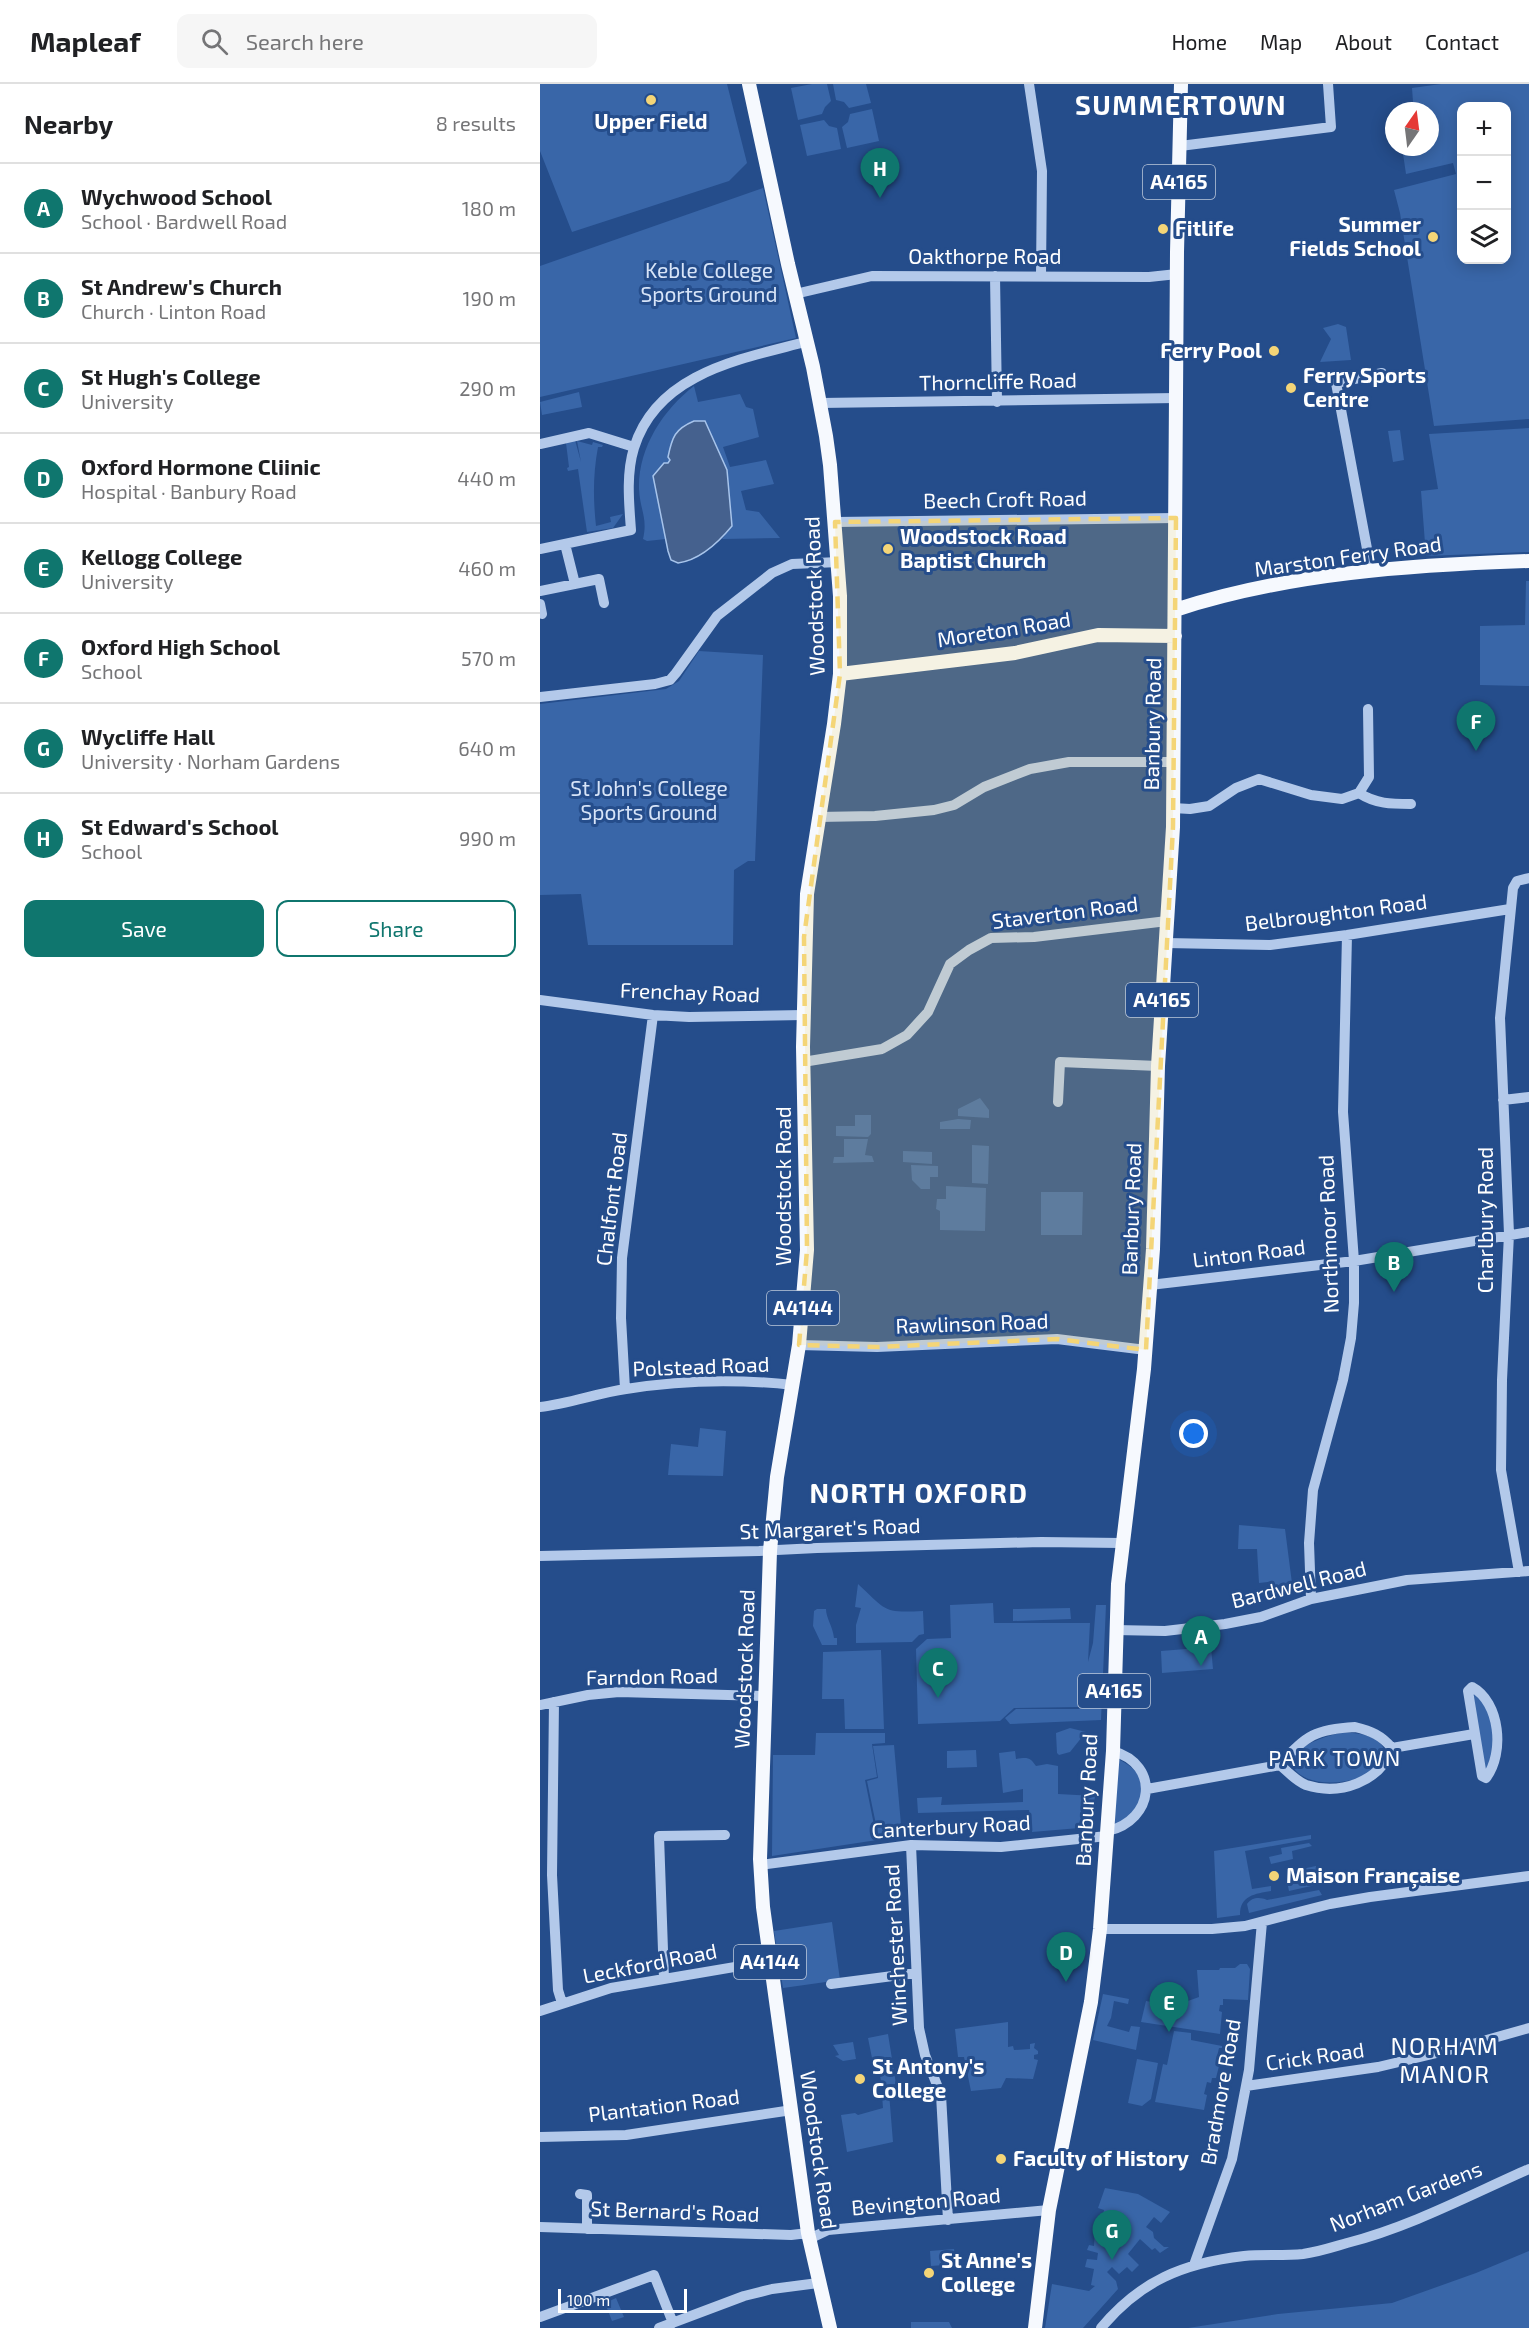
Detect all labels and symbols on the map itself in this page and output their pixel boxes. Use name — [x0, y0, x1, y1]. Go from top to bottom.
district label: SUMMERTOWN — [1075, 88, 1287, 120]
marker: Upper Field — [644, 93, 658, 107]
north arrow — [1385, 102, 1439, 156]
place label: Upper Field — [594, 108, 708, 133]
pin: H — [860, 148, 900, 198]
road number: A4165 — [1143, 165, 1215, 199]
place label: Summer Fields School — [1289, 211, 1421, 260]
place label: Fitlife — [1175, 215, 1234, 240]
marker: Fitlife — [1156, 222, 1170, 236]
marker: Summer Fields School — [1426, 230, 1440, 244]
street label: Oakthorpe Road — [908, 243, 1062, 268]
park label: Keble College Sports Ground — [640, 257, 778, 306]
place label: Ferry Pool — [1160, 337, 1262, 363]
marker: Ferry Pool — [1267, 344, 1281, 358]
place label: Ferry Sports Centre — [1303, 362, 1426, 411]
street label: Thorncliffe Road — [919, 367, 1077, 394]
marker: Ferry Sports Centre — [1284, 381, 1298, 395]
street label: Beech Croft Road — [923, 485, 1087, 512]
street label: Woodstock Road — [798, 516, 829, 676]
place label: Woodstock Road Baptist Church — [900, 523, 1067, 572]
street label: Marston Ferry Road — [1253, 530, 1443, 581]
marker: Woodstock Road Baptist Church — [881, 542, 895, 556]
street label: Moreton Road — [935, 606, 1072, 651]
street label: Banbury Road — [1138, 657, 1165, 791]
pin: F — [1456, 702, 1496, 751]
park label: St John's College Sports Ground — [570, 775, 728, 824]
street label: Belbroughton Road — [1243, 888, 1428, 935]
street label: Staverton Road — [990, 890, 1139, 933]
street label: Frenchay Road — [620, 977, 761, 1006]
road number: A4165 — [1126, 983, 1198, 1017]
street label: Woodstock Road — [770, 1106, 795, 1266]
street label: Chalfont Road — [590, 1130, 631, 1267]
street label: Banbury Road — [1116, 1142, 1145, 1276]
street label: Charlbury Road — [1472, 1147, 1497, 1293]
street label: Northmoor Road — [1312, 1154, 1343, 1314]
street label: Linton Road — [1191, 1233, 1307, 1272]
pin: B — [1374, 1242, 1414, 1292]
road number: A4144 — [767, 1291, 839, 1325]
street label: Rawlinson Road — [895, 1307, 1049, 1338]
street label: Polstead Road — [632, 1351, 770, 1380]
your location — [1179, 1419, 1208, 1448]
district label: NORTH OXFORD — [810, 1476, 1028, 1508]
street label: St Margaret's Road — [739, 1512, 921, 1543]
street label: Bardwell Road — [1229, 1555, 1369, 1612]
street label: Woodstock Road — [728, 1589, 759, 1749]
pin: A — [1182, 1616, 1220, 1666]
pin: C — [918, 1648, 958, 1698]
street label: Farndon Road — [586, 1662, 718, 1689]
road number: A4165 — [1078, 1674, 1150, 1708]
street label: Banbury Road — [1070, 1733, 1101, 1867]
district label: PARK TOWN — [1268, 1744, 1402, 1770]
street label: Canterbury Road — [871, 1809, 1031, 1842]
place label: Maison Française — [1286, 1862, 1460, 1889]
street label: Winchester Road — [878, 1864, 911, 2027]
marker: Maison Française — [1267, 1869, 1281, 1883]
pin: D — [1046, 1932, 1086, 1982]
street label: Leckford Road — [581, 1937, 719, 1988]
road number: A4144 — [734, 1945, 806, 1979]
pin: E — [1150, 1982, 1188, 2032]
street label: Bradmore Road — [1194, 2017, 1245, 2167]
district label: NORHAM MANOR — [1391, 2031, 1499, 2088]
street label: Crick Road — [1264, 2036, 1366, 2075]
place label: St Antony's College — [872, 2053, 984, 2102]
street label: Woodstock Road — [796, 2069, 843, 2231]
marker: St Antony's College — [853, 2072, 867, 2086]
street label: Plantation Road — [587, 2083, 741, 2126]
place label: Faculty of History — [1013, 2145, 1189, 2171]
marker: Faculty of History — [994, 2152, 1008, 2166]
street label: Norham Gardens — [1326, 2155, 1485, 2236]
street label: Bevington Road — [850, 2182, 1002, 2219]
street label: St Bernard's Road — [590, 2195, 760, 2226]
pin: G — [1092, 2210, 1132, 2260]
place label: St Anne's College — [941, 2247, 1032, 2296]
marker: St Anne's College — [922, 2266, 936, 2280]
scale bar — [558, 2286, 687, 2314]

